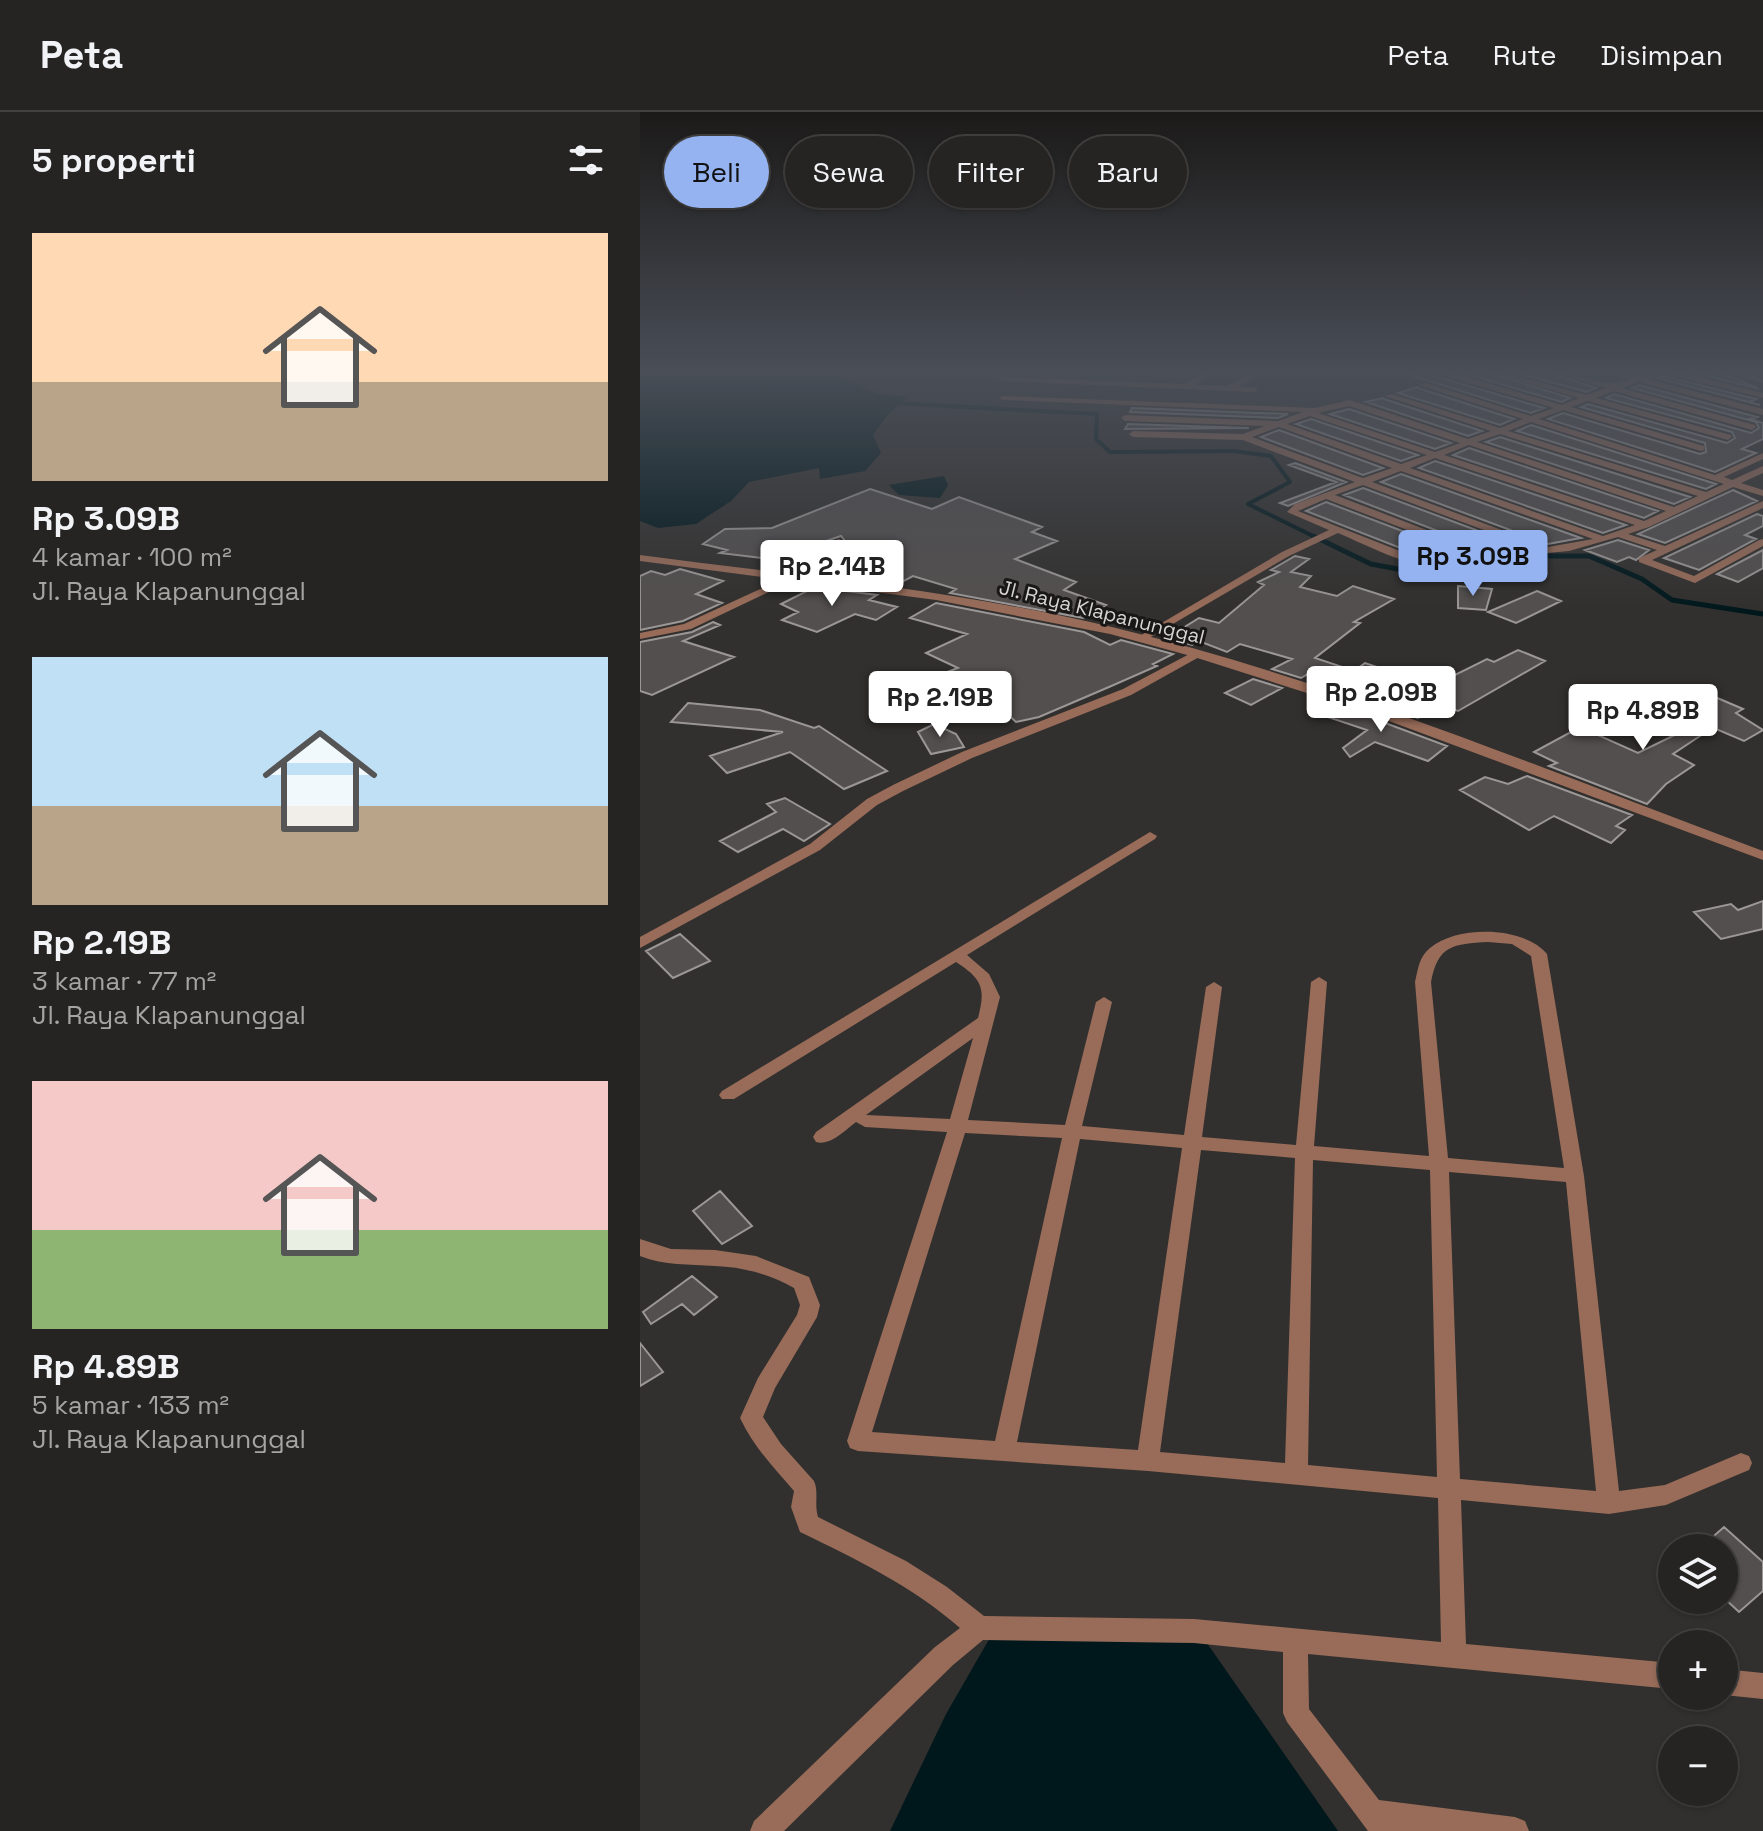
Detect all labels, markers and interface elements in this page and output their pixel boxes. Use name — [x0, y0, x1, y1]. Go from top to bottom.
text: Peta — [40, 31, 123, 79]
text: Peta — [1388, 37, 1449, 73]
text: Rute — [1493, 37, 1557, 73]
text: Disimpan — [1601, 37, 1723, 73]
chip: Beli — [664, 136, 769, 208]
chip: Sewa — [785, 136, 913, 208]
chip: Filter — [929, 136, 1053, 208]
chip: Baru — [1069, 136, 1187, 208]
icon: filters — [564, 138, 608, 182]
text: 5 properti — [32, 139, 196, 182]
icon: home — [248, 285, 392, 429]
text: Rp 3.09B — [32, 497, 180, 540]
pin: Rp 3.09B — [1390, 530, 1556, 598]
text: Rp 3.09B — [1416, 539, 1530, 573]
text: 4 kamar · 100 m² — [32, 540, 232, 574]
pin: Rp 2.14B — [749, 540, 915, 608]
text: Rp 2.14B — [778, 549, 886, 583]
text: Jl. Raya Klapanunggal — [32, 574, 306, 608]
street label: Jl. Raya Klapanunggal — [997, 574, 1207, 650]
pin: Rp 2.09B — [1298, 666, 1464, 734]
pin: Rp 2.19B — [857, 671, 1023, 739]
text: Rp 2.09B — [1325, 675, 1437, 709]
text: Rp 2.19B — [887, 680, 993, 714]
pin: Rp 4.89B — [1560, 684, 1726, 752]
text: Rp 4.89B — [1587, 693, 1699, 727]
icon: home — [248, 709, 392, 853]
text: Rp 2.19B — [32, 921, 171, 964]
text: 3 kamar · 77 m² — [32, 964, 216, 998]
text: Jl. Raya Klapanunggal — [32, 998, 306, 1032]
icon: home — [248, 1133, 392, 1277]
text: Rp 4.89B — [32, 1345, 180, 1388]
text: 5 kamar · 133 m² — [32, 1388, 229, 1422]
text: Jl. Raya Klapanunggal — [32, 1422, 306, 1456]
map controls — [1658, 1534, 1738, 1806]
button: layers — [1658, 1534, 1738, 1614]
button: + — [1658, 1630, 1738, 1710]
button: − — [1658, 1726, 1738, 1806]

